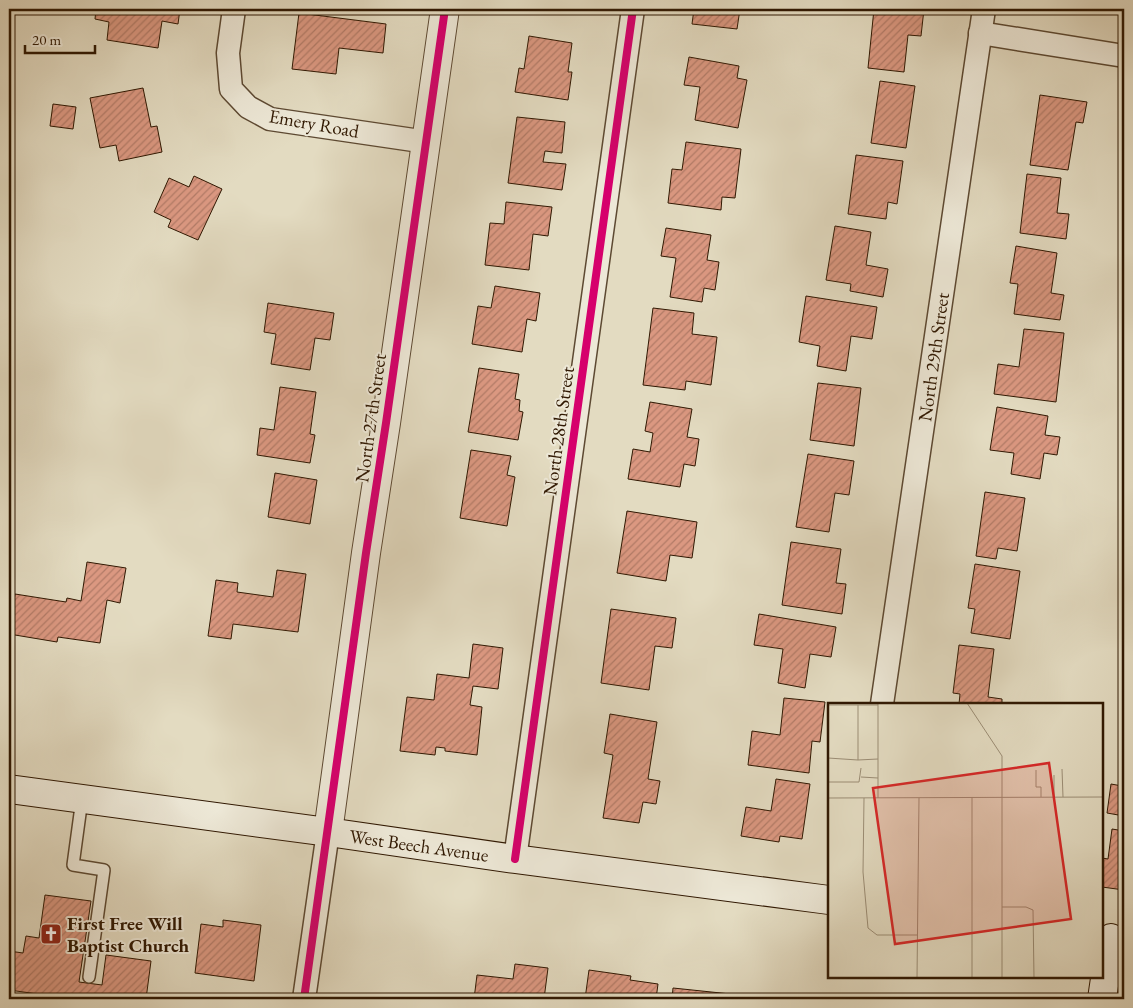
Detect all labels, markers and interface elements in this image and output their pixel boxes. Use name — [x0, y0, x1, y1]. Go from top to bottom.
scale bar — [25, 22, 95, 54]
text: 20 m — [32, 30, 61, 49]
street label: Emery Road — [267, 103, 361, 144]
street label: North 29th Street — [912, 291, 955, 423]
street label: North 27th Street — [349, 352, 392, 484]
street label: North 28th Street — [537, 365, 580, 497]
inset map — [828, 703, 1103, 978]
street label: West Beech Avenue — [348, 823, 490, 868]
place label: First Free Will Baptist Church — [67, 911, 190, 958]
church icon: First Free Will Baptist Church — [39, 922, 63, 946]

